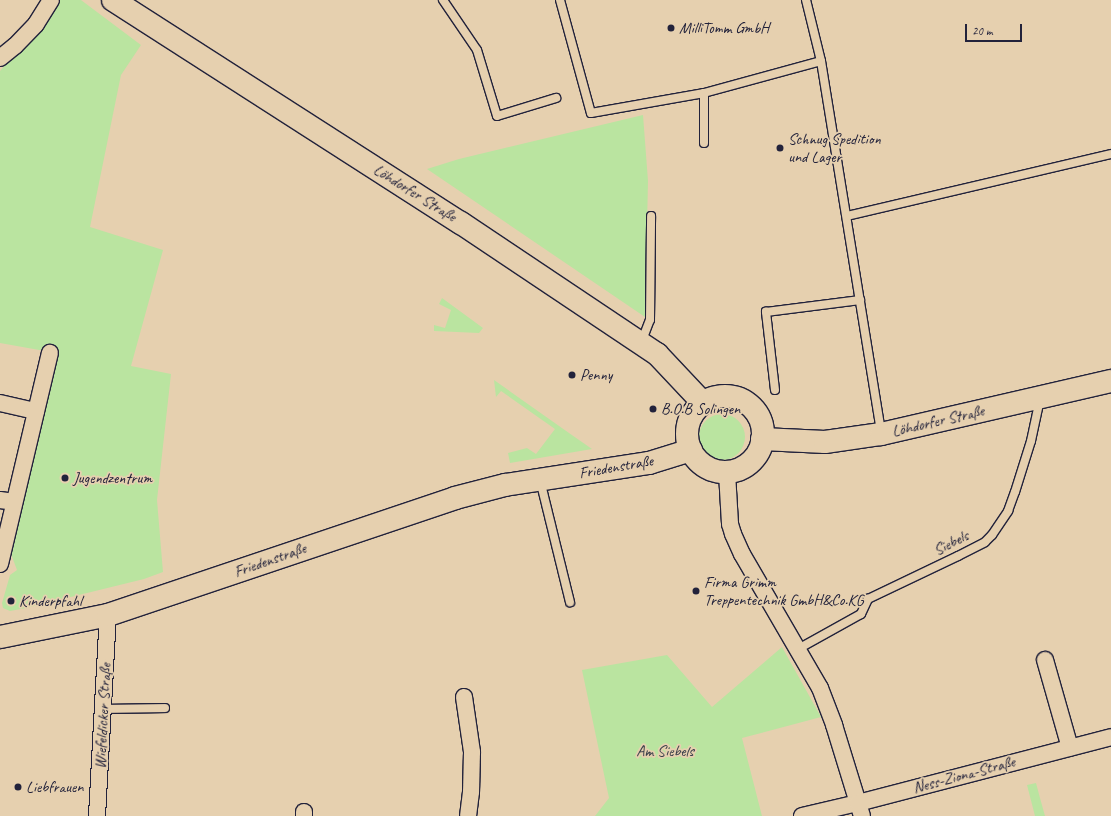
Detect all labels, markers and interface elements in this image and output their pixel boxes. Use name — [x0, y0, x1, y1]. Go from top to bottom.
scale bar — [967, 16, 1024, 42]
place label: MilliTomm GmbH — [679, 18, 768, 38]
marker: MilliTomm GmbH — [666, 23, 676, 33]
text: 20 m — [972, 23, 992, 39]
place label: Schnug Spedition und Lager — [788, 129, 881, 167]
marker: Schnug Spedition und Lager — [775, 143, 785, 153]
street label: Löhdorfer Straße — [370, 160, 460, 226]
place label: Penny — [580, 365, 612, 385]
marker: Penny — [567, 370, 577, 380]
place label: B.O.B Solingen — [661, 399, 740, 419]
street label: Löhdorfer Straße — [890, 401, 986, 441]
marker: B.O.B Solingen — [648, 404, 658, 414]
street label: Friedenstraße — [577, 451, 655, 483]
place label: Jugendzentrum — [73, 468, 152, 488]
marker: Jugendzentrum — [60, 473, 70, 483]
street label: Siebels — [930, 526, 972, 560]
street label: Friedenstraße — [231, 539, 309, 581]
place label: Firma Grimm Treppentechnik GmbH&Co.KG — [704, 572, 864, 610]
marker: Firma Grimm Treppentechnik GmbH&Co.KG — [691, 586, 701, 596]
place label: Kinderpfahl — [19, 591, 82, 611]
marker: Kinderpfahl — [6, 596, 16, 606]
street label: Wiefeldicker Straße — [91, 663, 115, 769]
park label: Am Siebels — [636, 741, 694, 761]
street label: Ness-Ziona-Straße — [911, 752, 1017, 798]
place label: Liebfrauen — [26, 777, 83, 797]
marker: Liebfrauen — [13, 782, 23, 792]

